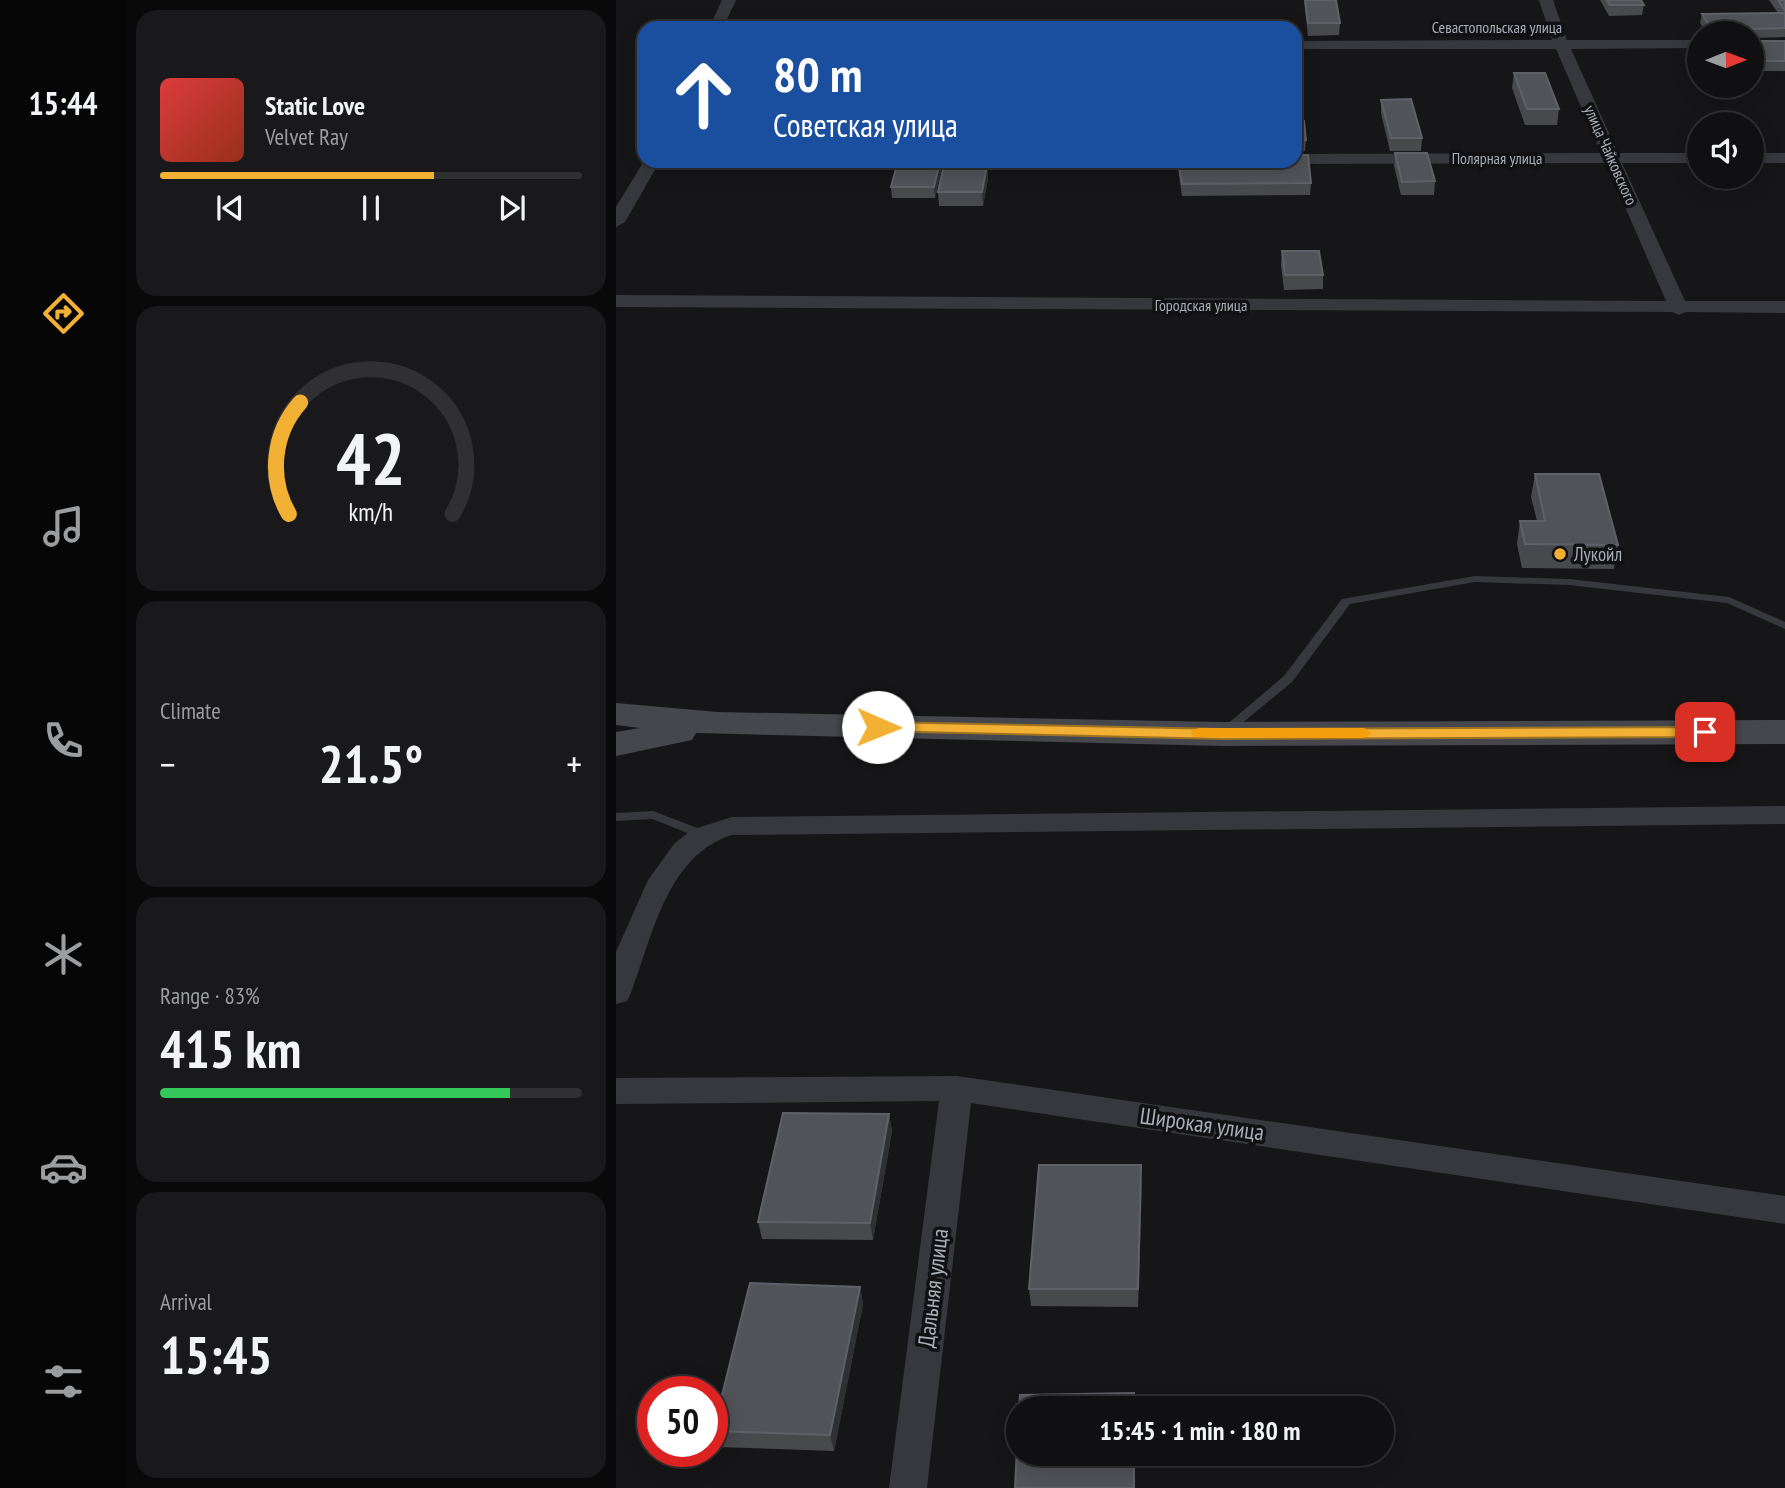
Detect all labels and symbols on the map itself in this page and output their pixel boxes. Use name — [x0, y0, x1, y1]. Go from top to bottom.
street label: Севастопольская улица — [1432, 17, 1562, 37]
north arrow — [1687, 21, 1764, 98]
street label: улица Чайковского — [1580, 102, 1642, 208]
street label: Полярная улица — [1452, 148, 1542, 168]
street label: Городская улица — [1155, 295, 1247, 315]
place label: Лукойл — [1573, 542, 1622, 566]
marker: Лукойл — [1552, 546, 1568, 562]
position arrow — [841, 690, 915, 764]
pin — [1675, 702, 1735, 762]
street label: Широкая улица — [1138, 1100, 1266, 1147]
street label: Дальняя улица — [911, 1227, 954, 1349]
speed limit sign: 50 — [637, 1376, 728, 1467]

